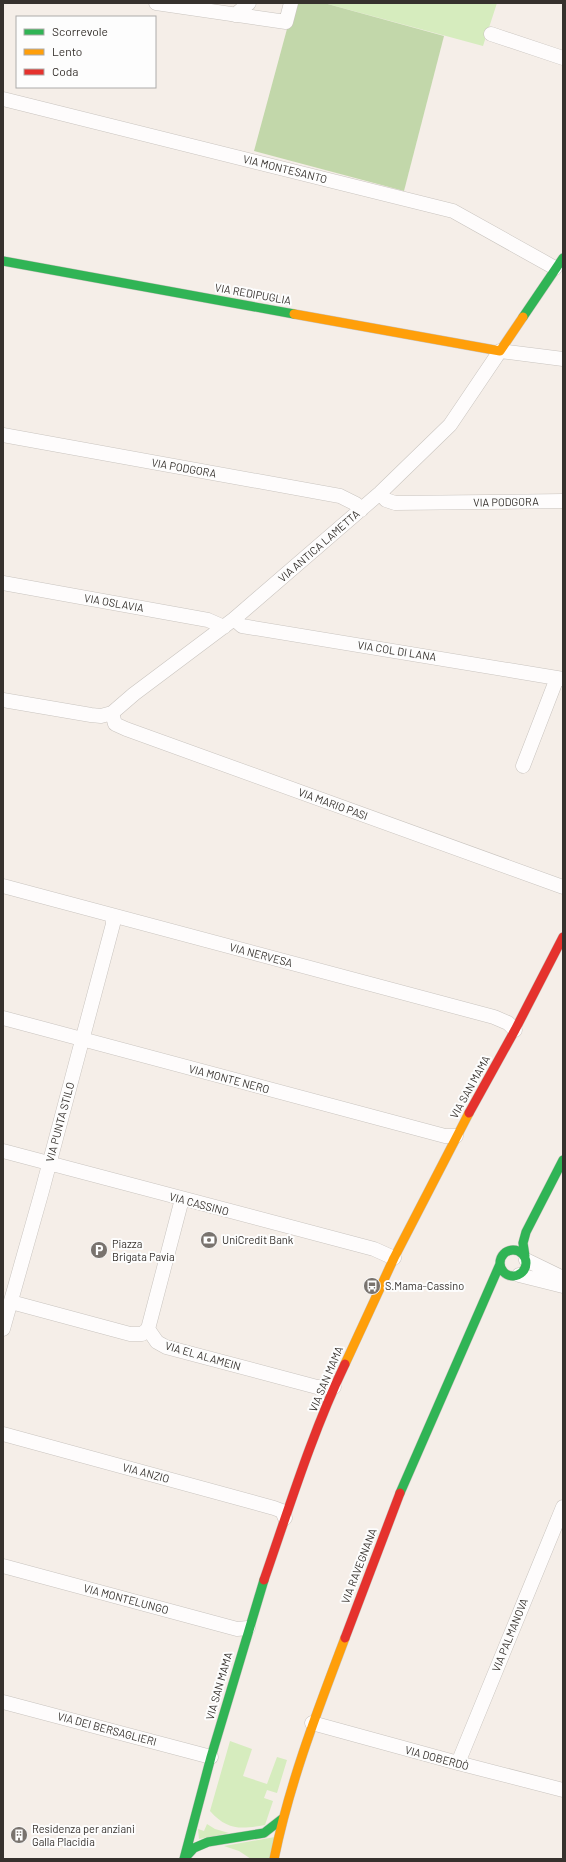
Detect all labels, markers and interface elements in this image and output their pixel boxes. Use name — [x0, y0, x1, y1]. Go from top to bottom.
legend — [16, 16, 156, 88]
text: Scorrevole — [52, 24, 108, 38]
text: Lento — [52, 44, 82, 58]
text: Coda — [52, 64, 79, 78]
street label: VIA MONTESANTO — [242, 152, 329, 185]
street label: VIA REDIPUGLIA — [214, 280, 293, 307]
street label: VIA PODGORA — [151, 455, 218, 480]
street label: VIA PODGORA — [473, 494, 539, 509]
street label: VIA ANTICA LAMETTA — [275, 507, 362, 584]
street label: VIA OSLAVIA — [83, 591, 145, 614]
street label: VIA COL DI LANA — [357, 638, 438, 663]
street label: VIA MARIO PASI — [297, 785, 370, 822]
street label: VIA NERVESA — [228, 940, 294, 969]
street label: VIA SAN MAMA — [447, 1053, 492, 1121]
street label: VIA MONTE NERO — [187, 1061, 271, 1096]
street label: VIA PUNTA STILO — [43, 1080, 76, 1163]
street label: VIA CASSINO — [168, 1189, 230, 1218]
bank icon: UniCredit Bank — [199, 1230, 219, 1250]
place label: UniCredit Bank — [222, 1233, 294, 1246]
place label: Piazza Brigata Pavia — [112, 1237, 175, 1263]
parking icon: Piazza Brigata Pavia — [89, 1240, 109, 1260]
bus stop icon: S.Mama-Cassino — [362, 1276, 382, 1296]
place label: S.Mama-Cassino — [385, 1279, 464, 1292]
street label: VIA EL ALAMEIN — [164, 1338, 243, 1373]
street label: VIA SAN MAMA — [306, 1344, 345, 1414]
street label: VIA ANZIO — [121, 1460, 171, 1485]
street label: VIA RAVEGNANA — [338, 1526, 379, 1605]
street label: VIA MONTELUNGO — [82, 1581, 170, 1616]
street label: VIA PALMANOVA — [489, 1596, 530, 1674]
street label: VIA SAN MAMA — [203, 1650, 235, 1721]
street label: VIA DEI BERSAGLIERI — [56, 1709, 158, 1748]
street label: VIA DOBERDÒ — [404, 1743, 471, 1772]
place label: Residenza per anziani Galla Placidia — [32, 1822, 135, 1848]
building icon: Residenza per anziani Galla Placidia — [9, 1825, 29, 1845]

